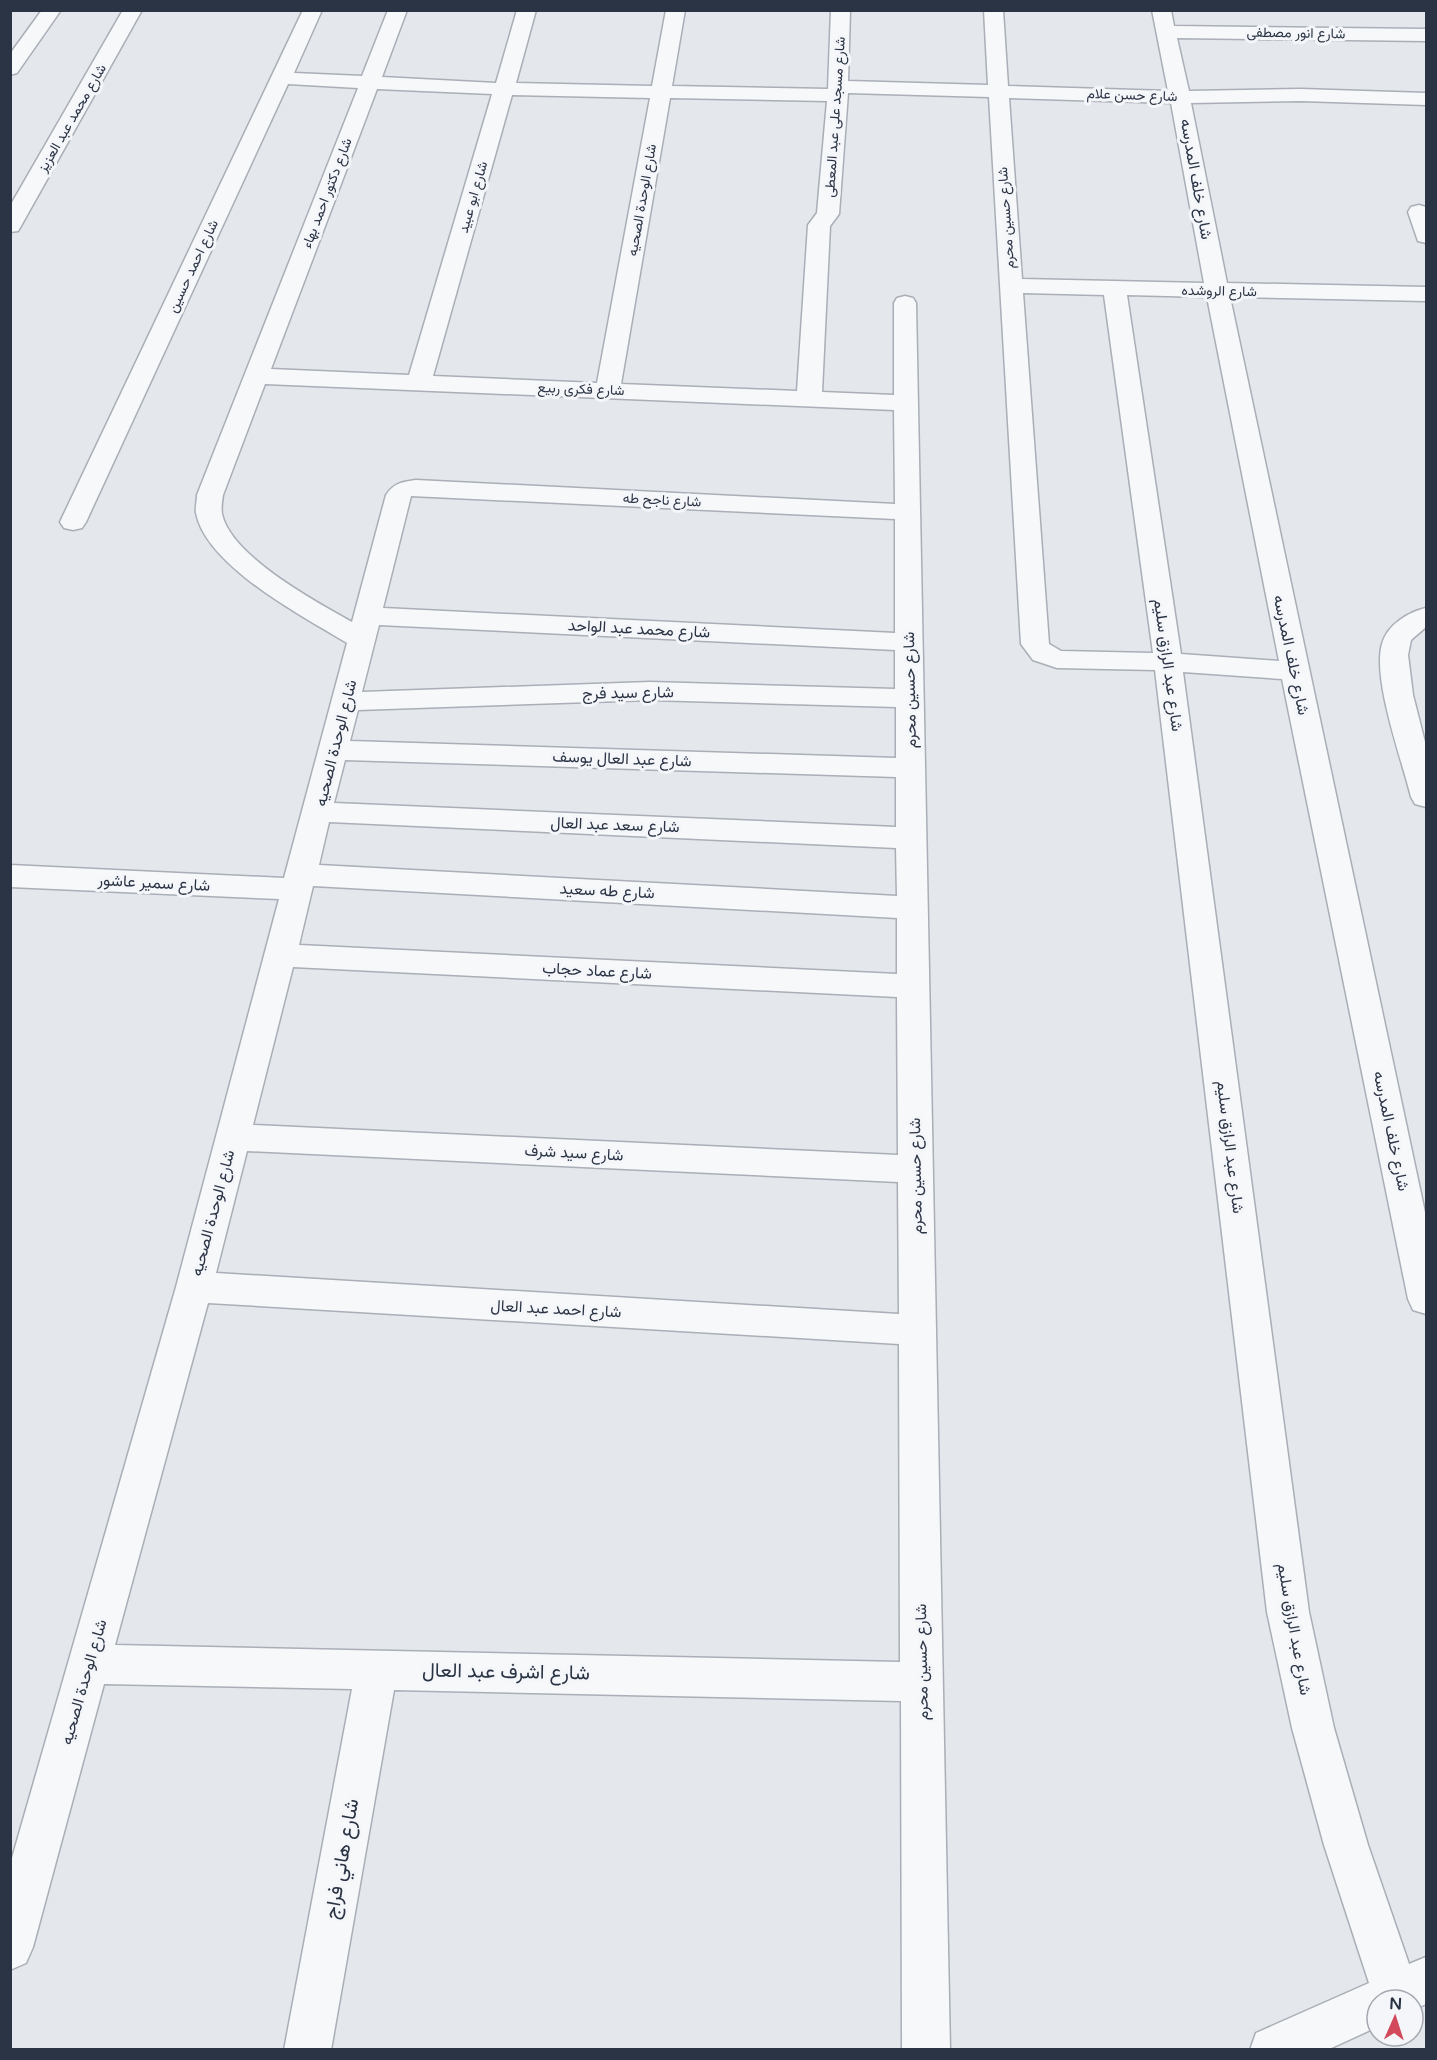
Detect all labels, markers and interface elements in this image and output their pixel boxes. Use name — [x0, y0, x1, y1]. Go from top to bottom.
street label: شارع انور مصطفى — [1246, 24, 1345, 44]
street label: شارع مسجد على عبد المعطى — [821, 36, 851, 198]
street label: شارع محمد عبد العزيز — [34, 61, 112, 177]
street label: شارع حسن علام — [1086, 85, 1178, 107]
street label: شارع خلف المدرسه — [1175, 117, 1216, 241]
street label: شارع دكتور احمد بهاء — [298, 136, 358, 251]
street label: شارع الوحدة الصحيه — [624, 143, 662, 258]
street label: شارع ابو عبيد — [455, 159, 493, 235]
street label: شارع حسين محرم — [994, 166, 1020, 269]
street label: شارع احمد حسين — [164, 217, 224, 316]
street label: شارع الروشده — [1181, 282, 1257, 302]
street label: شارع فكرى ربيع — [537, 379, 625, 401]
street label: شارع ناجح طه — [622, 489, 702, 513]
street label: شارع خلف المدرسه — [1268, 593, 1313, 717]
street label: شارع عبد الرازق سليم — [1148, 597, 1187, 733]
street label: شارع محمد عبد الواحد — [567, 615, 711, 644]
street label: شارع حسين محرم — [899, 632, 922, 748]
street label: شارع الوحدة الصحيه — [311, 678, 362, 809]
street label: شارع سيد فرج — [582, 682, 674, 705]
street label: شارع عبد العال يوسف — [552, 747, 692, 772]
street label: شارع سعد عبد العال — [550, 813, 680, 838]
street label: شارع سمير عاشور — [96, 870, 211, 897]
street label: شارع طه سعيد — [559, 879, 655, 904]
street label: شارع عماد حجاب — [542, 958, 652, 985]
street label: شارع خلف المدرسه — [1368, 1069, 1413, 1193]
street label: شارع عبد الرازق سليم — [1211, 1079, 1248, 1215]
street label: شارع حسين محرم — [905, 1118, 928, 1234]
street label: شارع سيد شرف — [524, 1140, 624, 1167]
street label: شارع الوحدة الصحيه — [187, 1148, 240, 1278]
street label: شارع احمد عبد العال — [490, 1296, 622, 1323]
street label: شارع عبد الرازق سليم — [1272, 1561, 1315, 1697]
street label: شارع حسين محرم — [911, 1604, 934, 1720]
street label: شارع الوحدة الصحيه — [57, 1617, 112, 1747]
street label: شارع اشرف عبد العال — [422, 1659, 590, 1686]
street label: شارع هاني فراج — [320, 1797, 368, 1922]
north arrow — [1365, 1988, 1425, 2048]
text: N — [1389, 1994, 1403, 2014]

